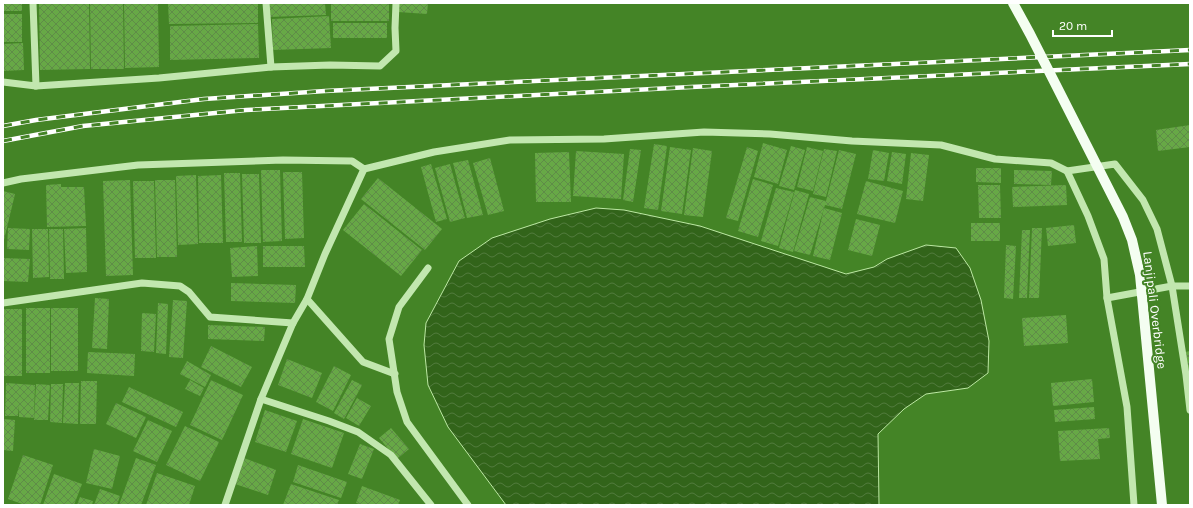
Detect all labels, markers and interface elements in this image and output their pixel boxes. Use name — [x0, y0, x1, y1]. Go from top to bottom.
scale bar — [1053, 12, 1112, 38]
text: 20 m — [1059, 19, 1087, 33]
street label: Lanjipali Overbridge — [1140, 250, 1170, 370]

